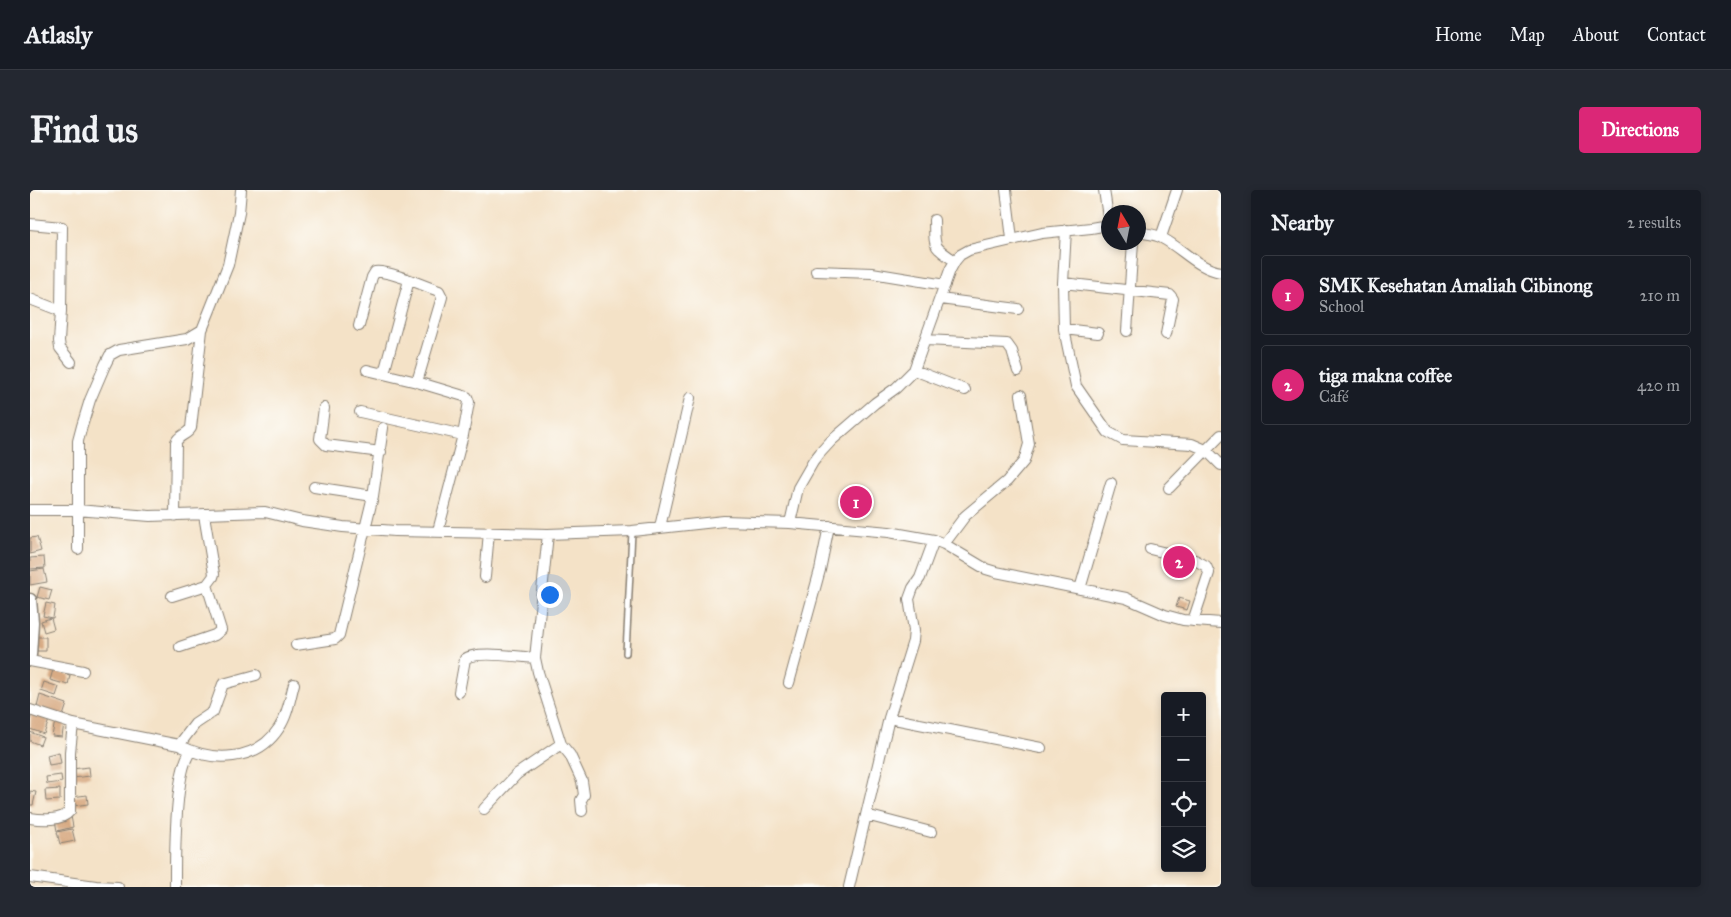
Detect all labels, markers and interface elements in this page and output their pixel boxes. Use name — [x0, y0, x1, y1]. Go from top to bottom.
text: Atlasly — [25, 20, 92, 50]
text: Home — [1435, 24, 1482, 46]
text: Map — [1510, 24, 1545, 46]
text: About — [1573, 24, 1619, 46]
text: Contact — [1647, 24, 1706, 46]
button: Directions — [1579, 107, 1701, 153]
text: Find us — [30, 109, 138, 152]
north arrow — [1101, 205, 1146, 250]
text: Nearby — [1271, 210, 1334, 236]
text: 2 results — [1627, 213, 1681, 232]
text: SMK Kesehatan Amaliah Cibinong — [1319, 274, 1592, 297]
text: 1 — [1285, 286, 1291, 305]
text: 210 m — [1640, 286, 1680, 305]
text: School — [1319, 297, 1364, 316]
text: tiga makna coffee — [1319, 364, 1452, 387]
text: 2 — [1284, 376, 1292, 395]
text: 420 m — [1637, 376, 1680, 395]
text: Café — [1319, 387, 1349, 406]
pin: 1 — [840, 483, 872, 521]
pin: 2 — [1163, 543, 1195, 581]
your location — [537, 582, 563, 608]
map controls — [1161, 692, 1206, 872]
button: + — [1161, 692, 1206, 737]
button: − — [1161, 737, 1206, 782]
button: locate — [1161, 782, 1206, 827]
button: layers — [1161, 827, 1206, 872]

